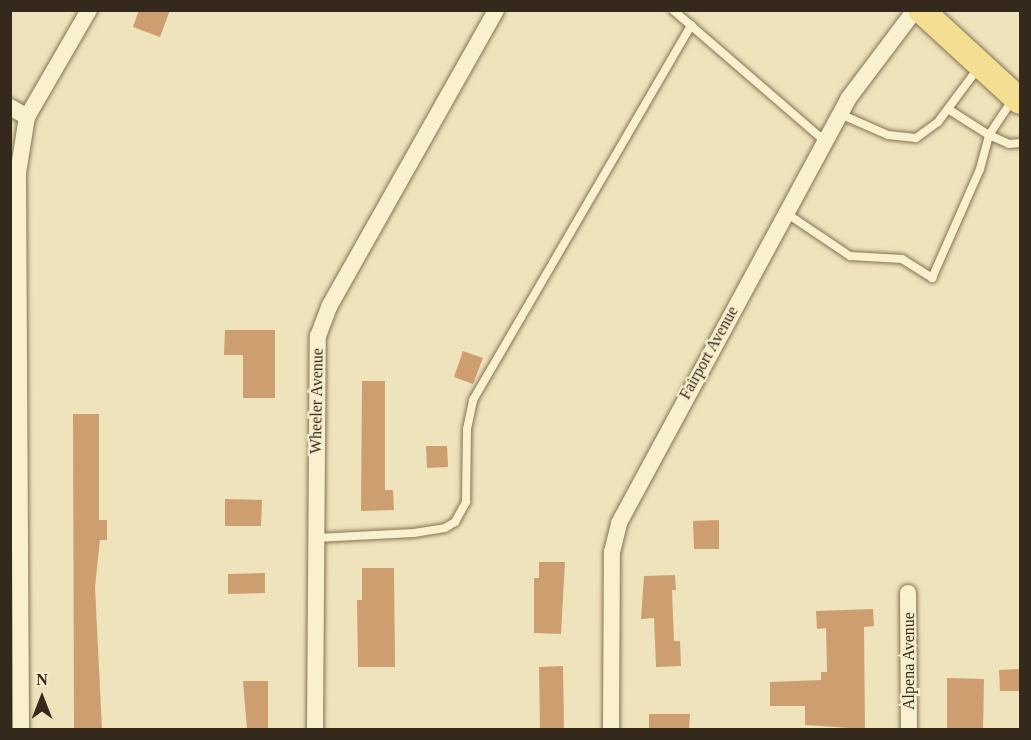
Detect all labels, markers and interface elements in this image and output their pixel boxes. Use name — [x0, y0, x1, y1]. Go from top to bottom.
street label: Fairport Avenue — [675, 303, 743, 403]
street label: Wheeler Avenue — [306, 347, 328, 455]
street label: Alpena Avenue — [899, 612, 919, 710]
north arrow — [12, 668, 72, 728]
text: N — [36, 671, 48, 688]

